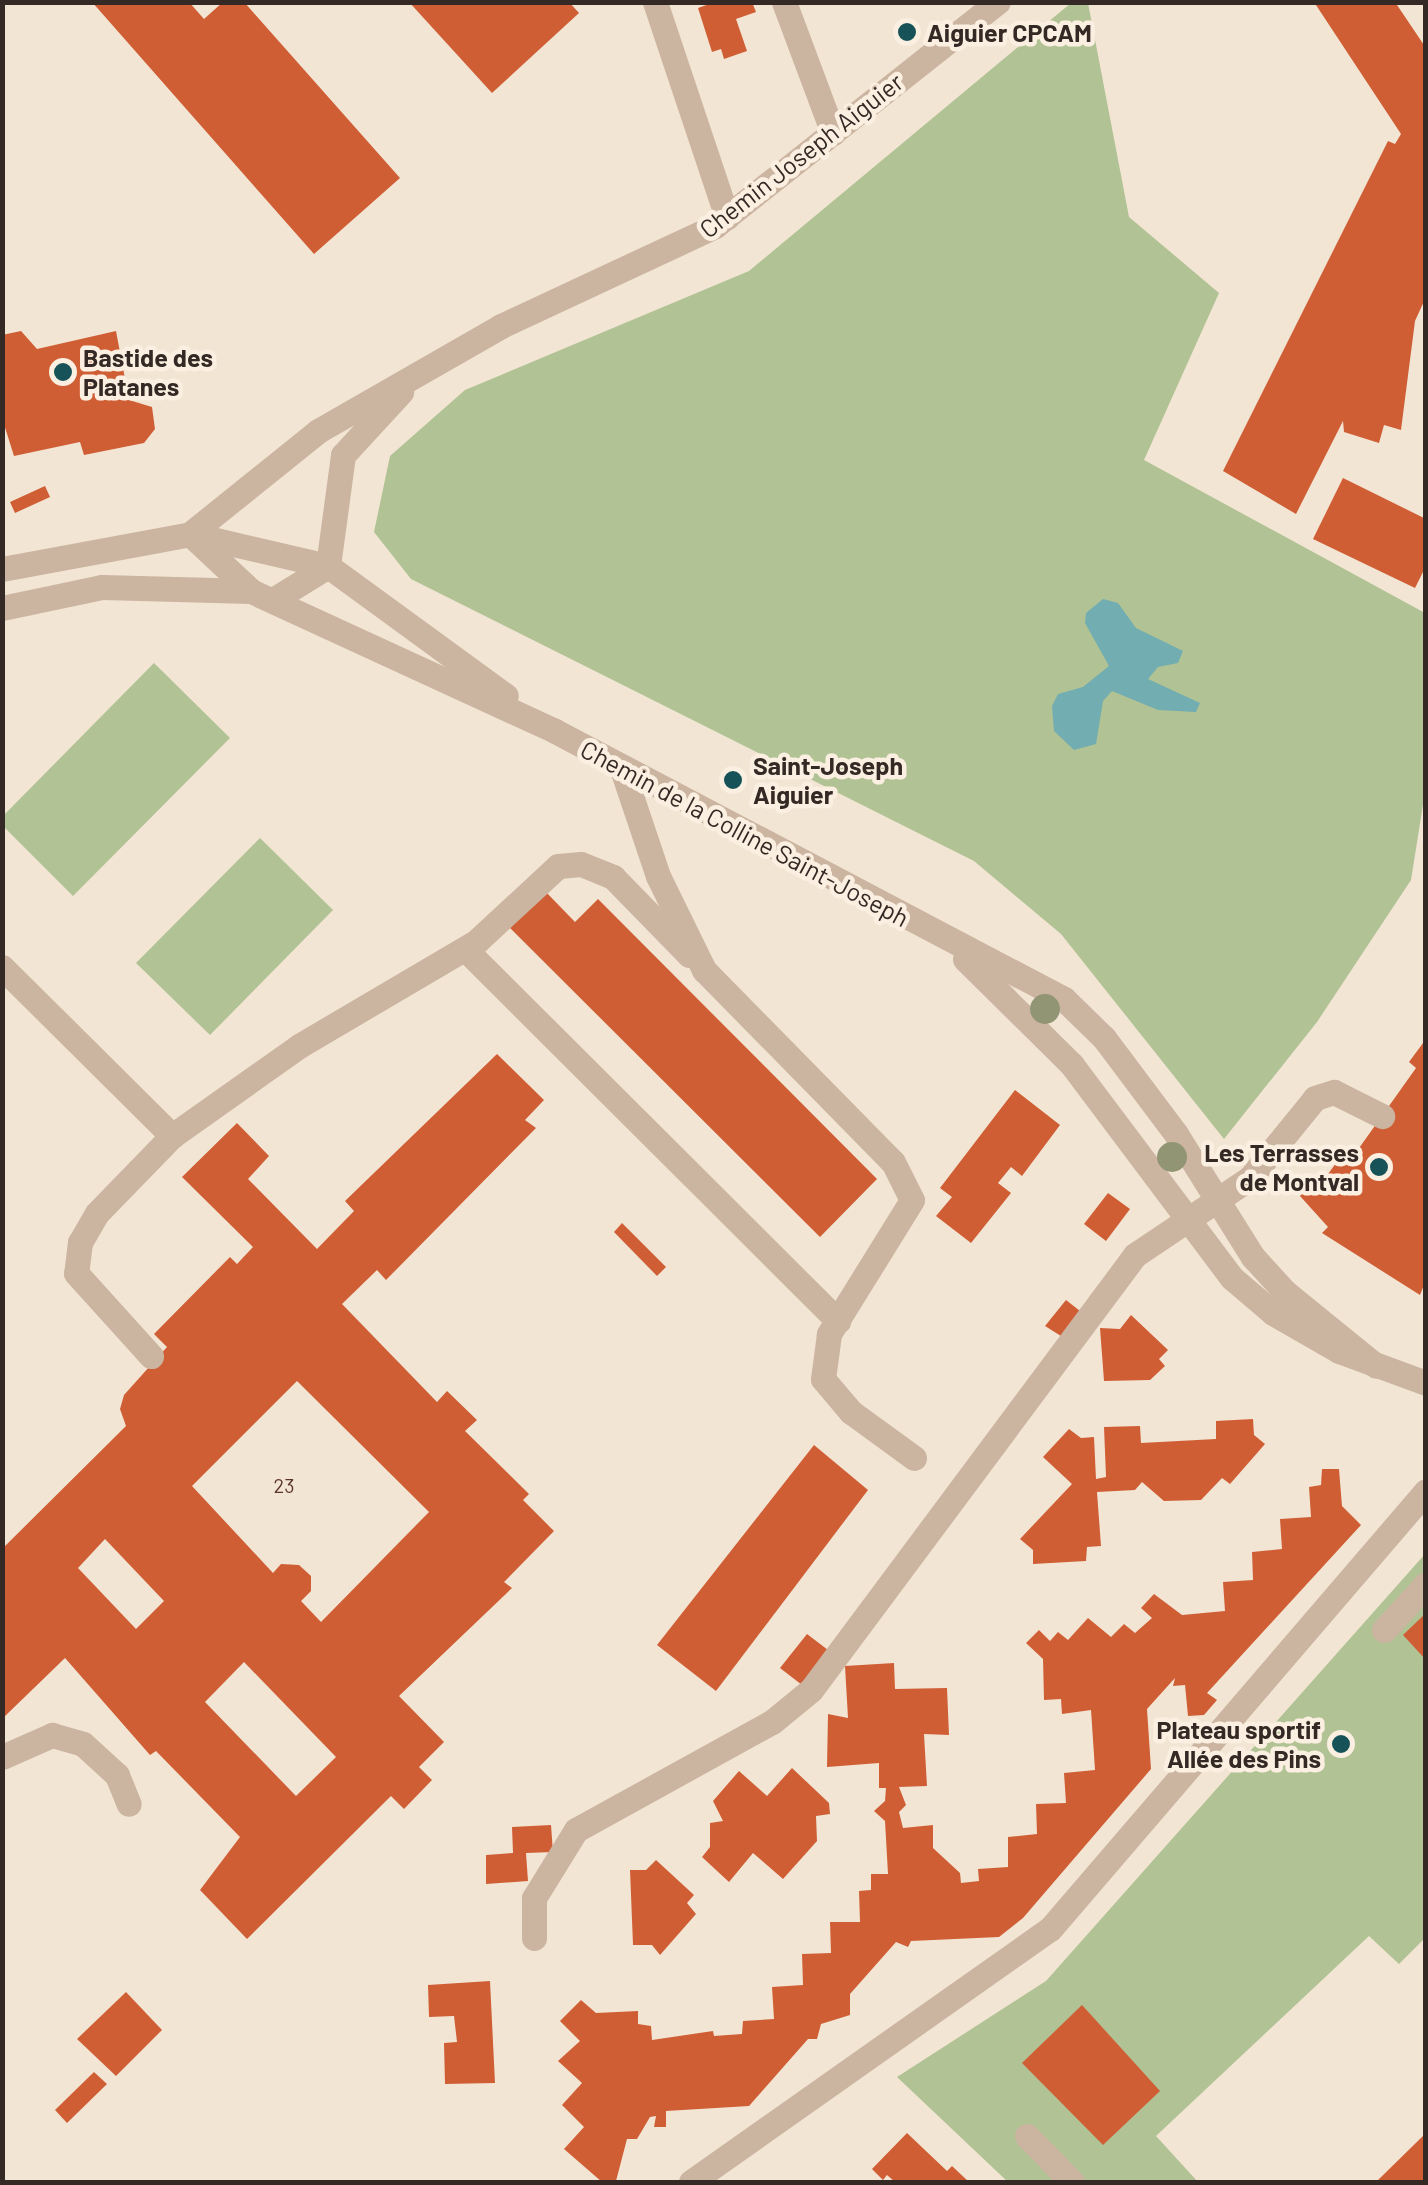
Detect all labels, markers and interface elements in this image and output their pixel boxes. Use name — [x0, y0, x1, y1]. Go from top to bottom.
place label: Aiguier CPCAM — [927, 17, 1092, 47]
marker: Aiguier CPCAM — [896, 21, 918, 43]
street label: Chemin Joseph Aiguier — [693, 66, 909, 244]
place label: Bastide des Platanes — [83, 343, 213, 402]
marker: Bastide des Platanes — [52, 361, 74, 383]
street label: Chemin de la Colline Saint-Joseph — [576, 733, 914, 933]
place label: Saint-Joseph Aiguier — [753, 751, 903, 810]
marker: Saint-Joseph Aiguier — [722, 769, 744, 791]
place label: Les Terrasses de Montval — [1204, 1138, 1359, 1197]
marker: Les Terrasses de Montval — [1368, 1156, 1390, 1178]
house number: 23 — [274, 1473, 294, 1497]
place label: Plateau sportif Allée des Pins — [1157, 1715, 1321, 1774]
marker: Plateau sportif Allée des Pins — [1330, 1733, 1352, 1755]

